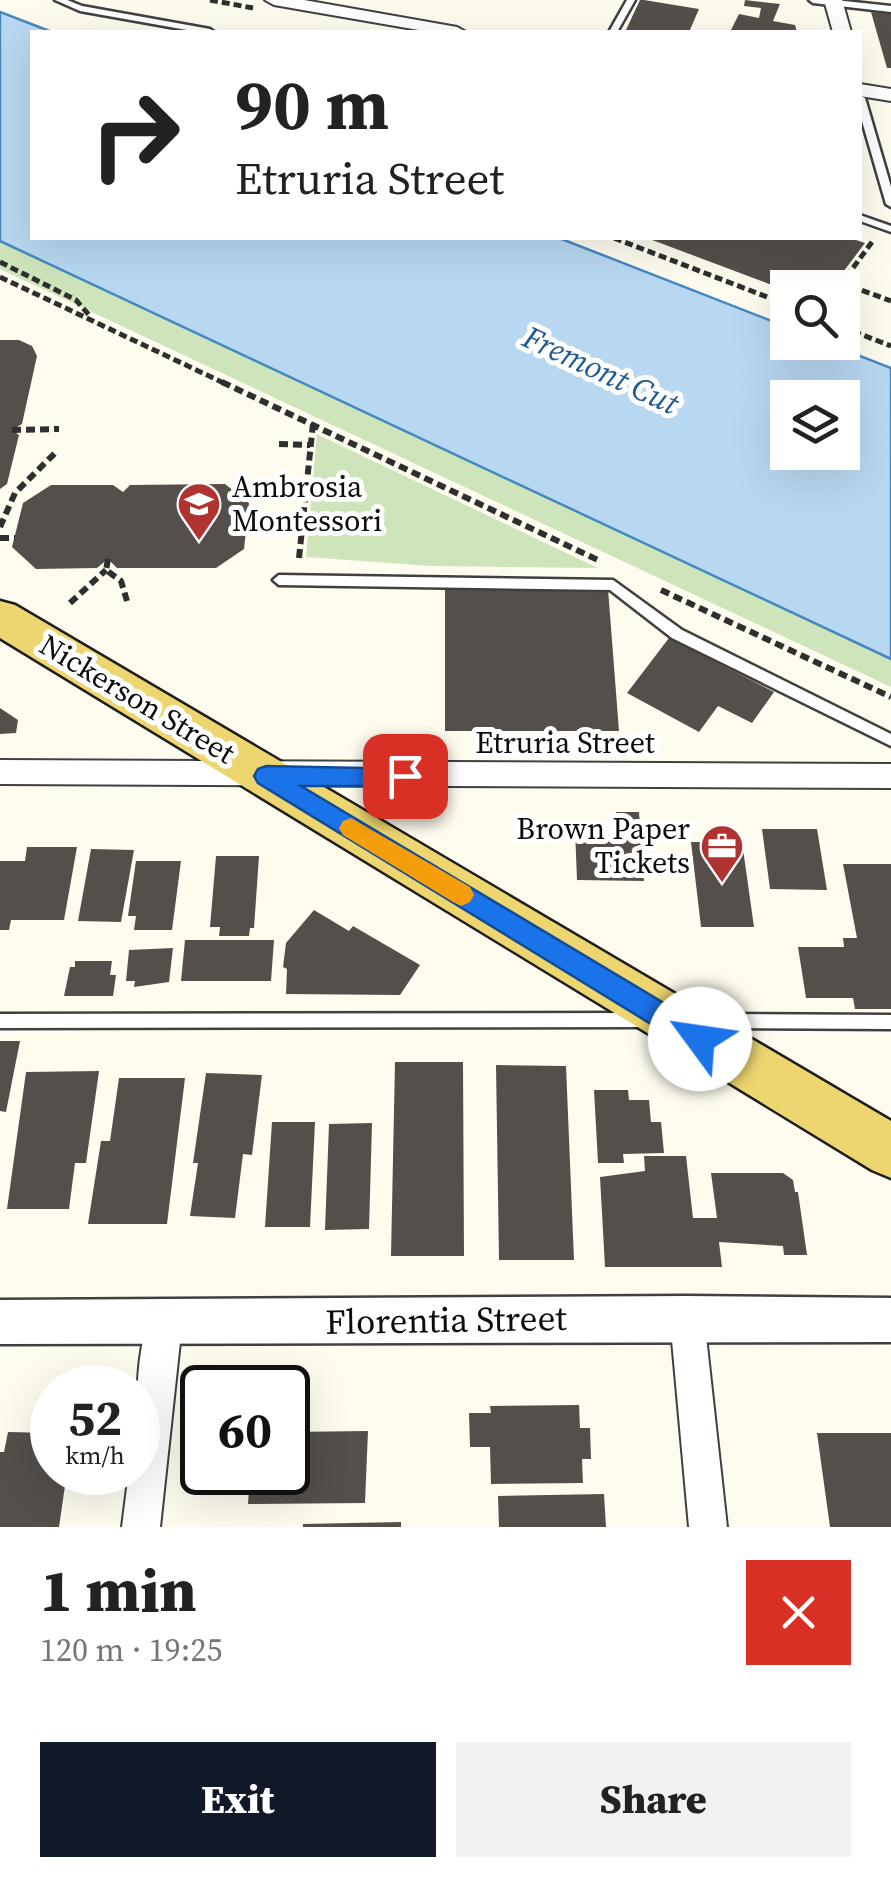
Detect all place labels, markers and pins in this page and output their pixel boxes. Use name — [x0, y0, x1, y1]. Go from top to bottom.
place label: Ambrosia Montessori — [232, 466, 382, 541]
school or university icon: Ambrosia Montessori — [176, 481, 222, 542]
pin — [363, 734, 448, 819]
place label: Brown Paper Tickets — [516, 808, 690, 883]
office icon: Brown Paper Tickets — [699, 823, 745, 884]

